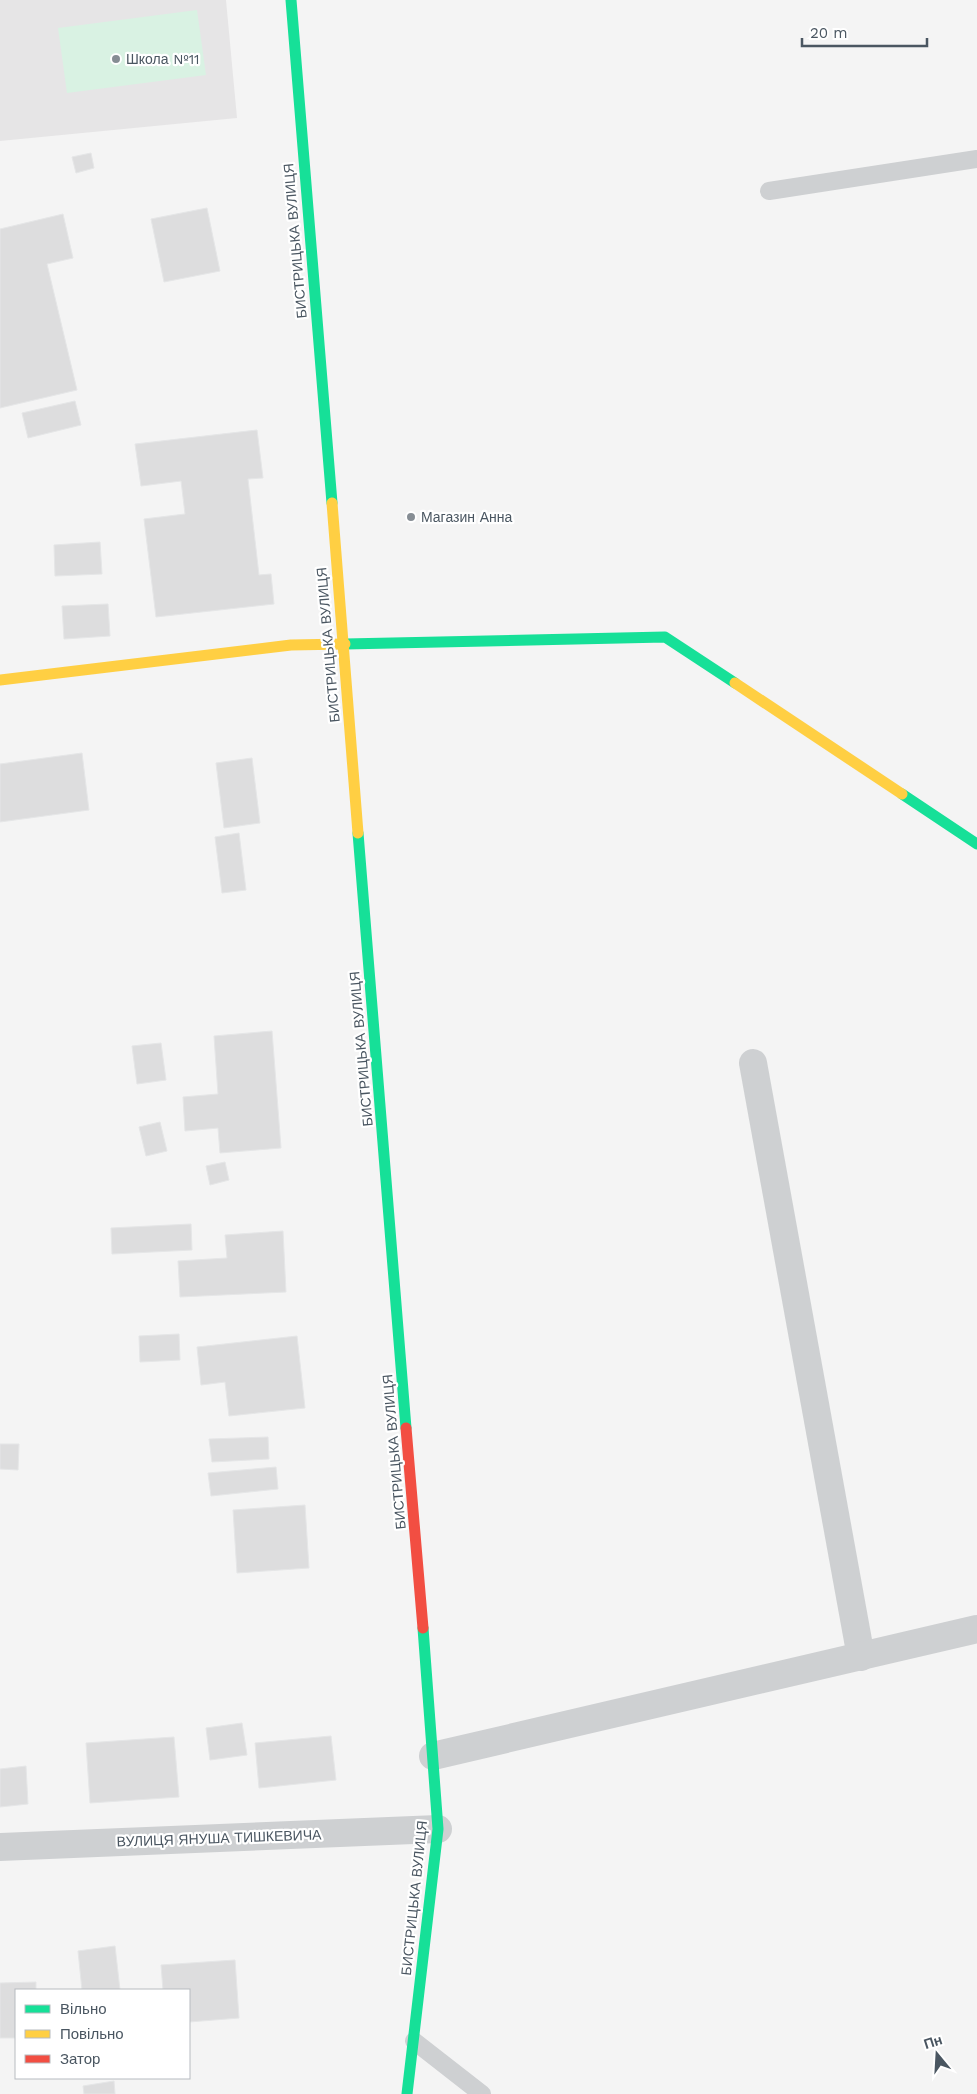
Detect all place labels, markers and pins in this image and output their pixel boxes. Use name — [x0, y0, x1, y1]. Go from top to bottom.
place label: Школа №11 — [126, 51, 200, 67]
marker: Школа №11 — [110, 53, 122, 65]
place label: Магазин Анна — [421, 509, 513, 525]
marker: Магазин Анна — [405, 511, 417, 523]

